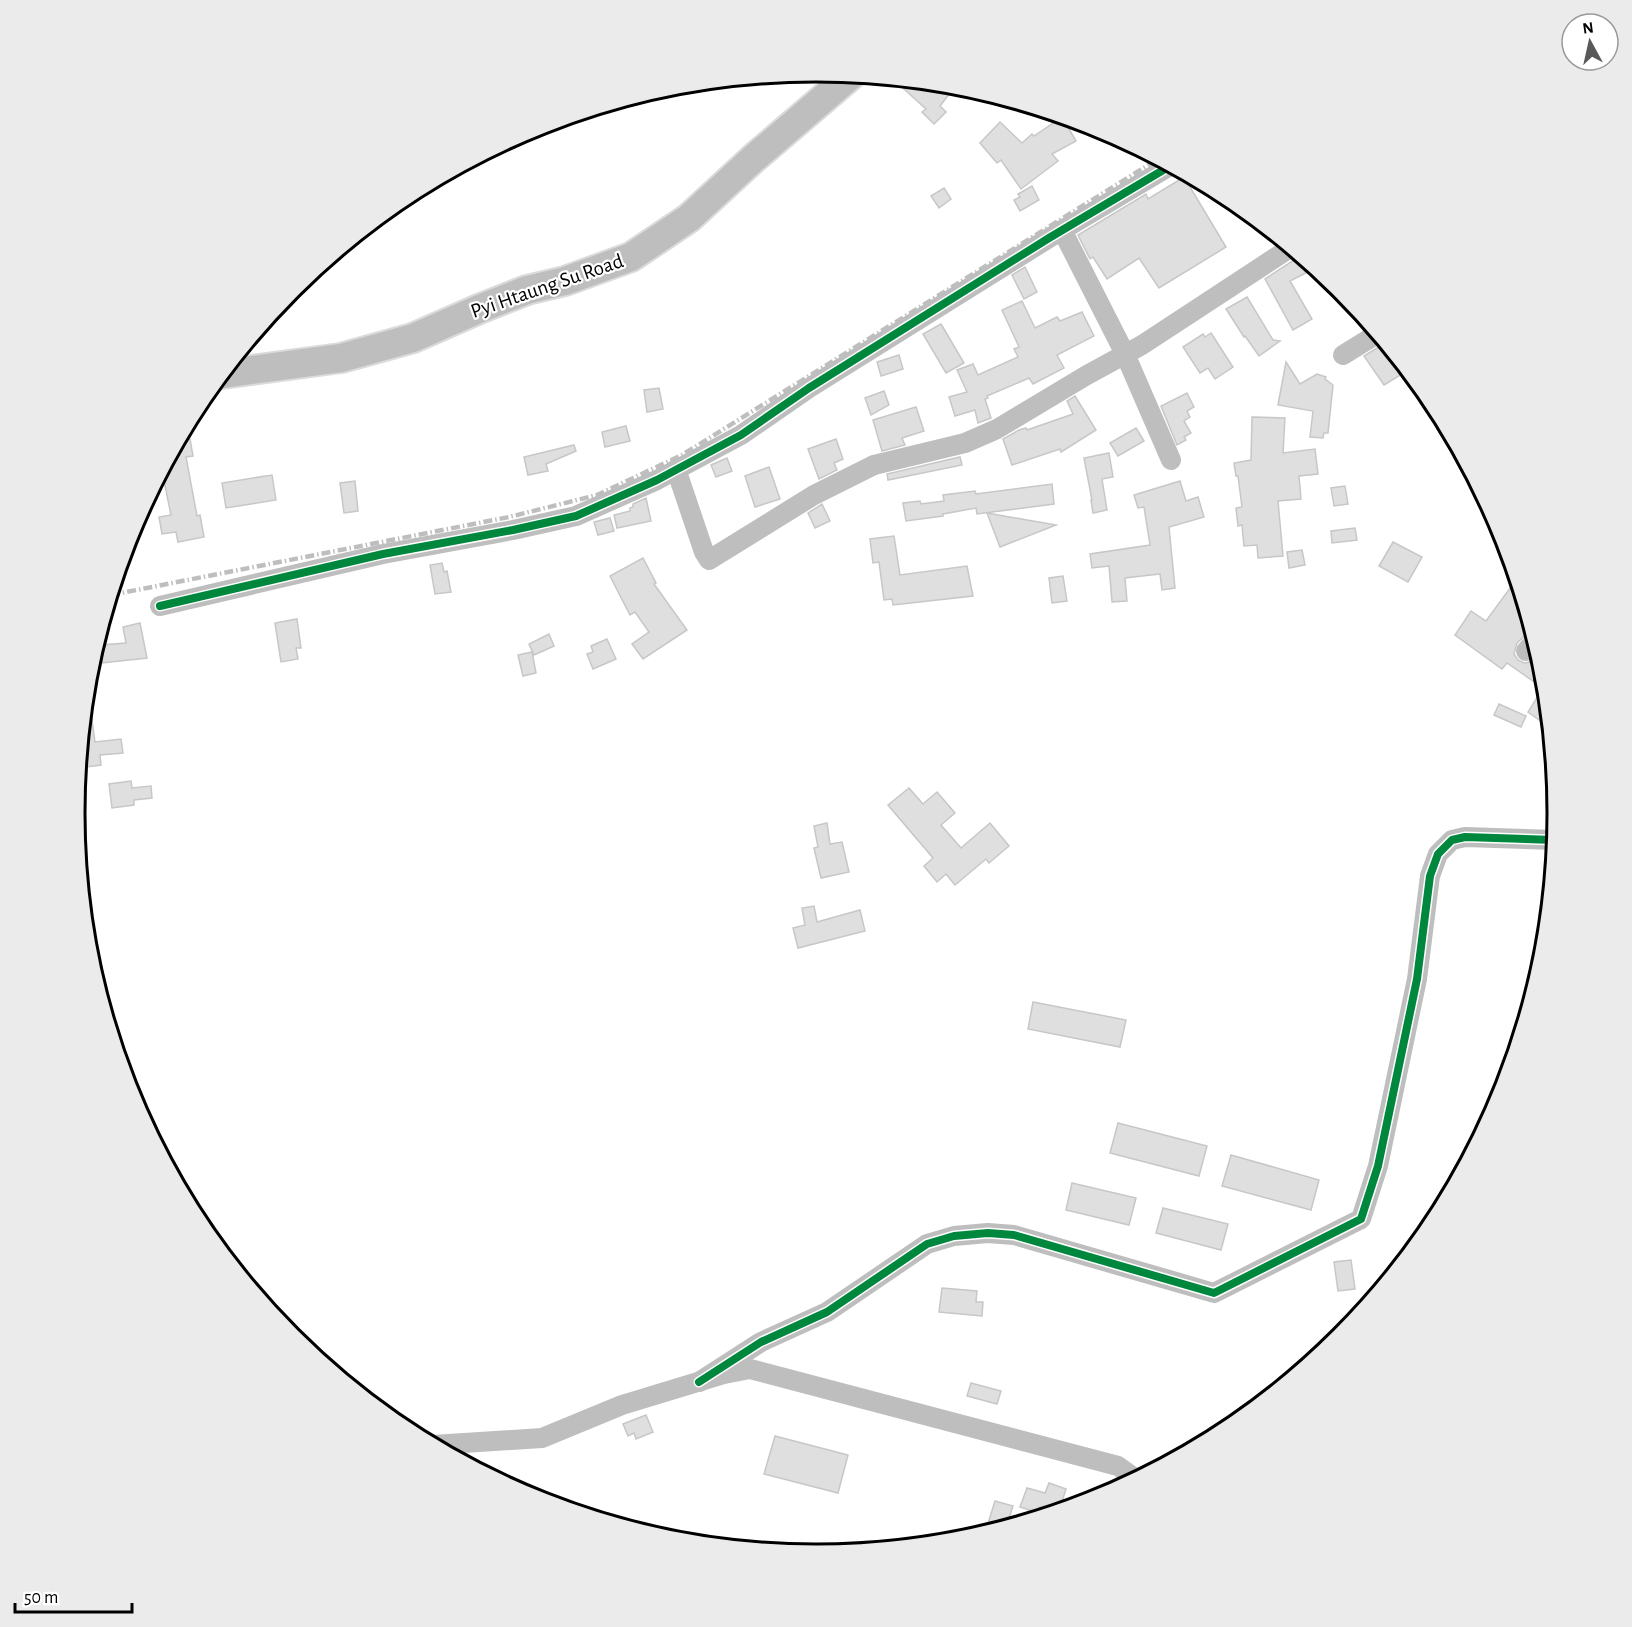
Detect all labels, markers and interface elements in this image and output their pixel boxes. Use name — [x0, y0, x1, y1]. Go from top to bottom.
north arrow — [1560, 12, 1620, 72]
text: N — [1581, 19, 1595, 37]
street label: Pyi Htaung Su Road — [468, 250, 626, 322]
scale bar — [15, 1576, 132, 1614]
text: 50 m — [24, 1589, 58, 1607]

